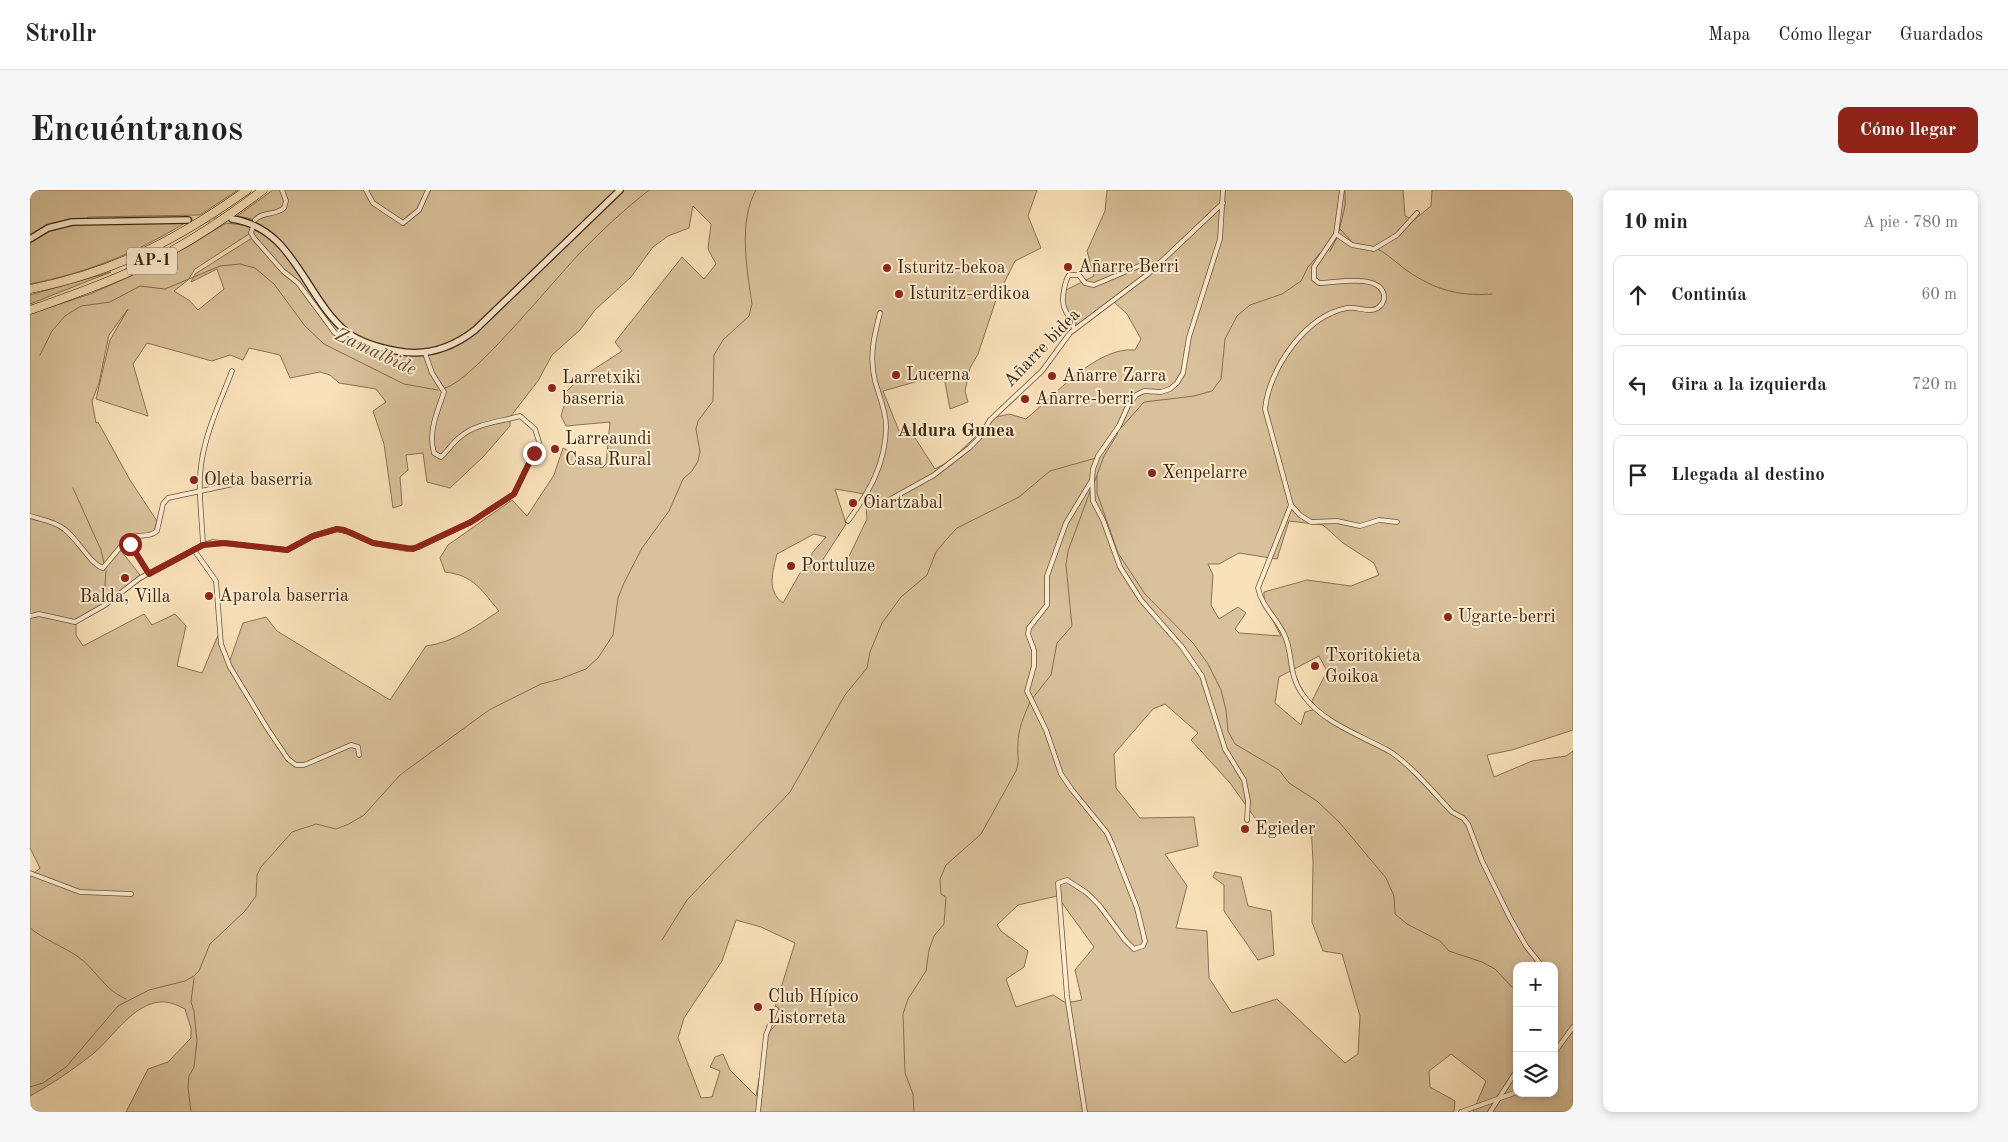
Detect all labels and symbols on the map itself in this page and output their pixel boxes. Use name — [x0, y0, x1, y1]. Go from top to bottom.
road number: AP-1 — [127, 248, 177, 274]
place label: Añarre Berri — [1078, 258, 1179, 276]
place label: Isturitz-bekoa — [897, 259, 1006, 277]
marker: Añarre Berri — [1062, 261, 1074, 273]
marker: Isturitz-bekoa — [881, 262, 893, 274]
place label: Isturitz-erdikoa — [909, 285, 1030, 303]
marker: Isturitz-erdikoa — [893, 288, 905, 300]
street label: Añarre bidea — [1000, 305, 1084, 391]
water label: Zamalbide — [331, 326, 419, 380]
place label: Lucerna — [906, 366, 970, 384]
place label: Añarre Zarra — [1062, 367, 1167, 385]
place label: Larretxiki baserria — [562, 369, 641, 408]
marker: Lucerna — [890, 369, 902, 381]
marker: Añarre Zarra — [1046, 370, 1058, 382]
marker: Larretxiki baserria — [546, 382, 558, 394]
place label: Añarre-berri — [1035, 390, 1134, 408]
marker: Añarre-berri — [1019, 393, 1031, 405]
district label: Aldura Gunea — [897, 422, 1015, 441]
place label: Larreaundi Casa Rural — [565, 430, 652, 469]
route end — [523, 442, 546, 465]
marker: Larreaundi Casa Rural — [549, 443, 561, 455]
place label: Xenpelarre — [1162, 464, 1247, 482]
marker: Xenpelarre — [1146, 467, 1158, 479]
place label: Oleta baserria — [204, 471, 313, 489]
marker: Oleta baserria — [188, 474, 200, 486]
place label: Oiartzabal — [863, 494, 943, 512]
marker: Oiartzabal — [847, 497, 859, 509]
route start — [119, 533, 142, 556]
place label: Portuluze — [801, 557, 875, 575]
marker: Portuluze — [785, 560, 797, 572]
marker: Balda, Villa — [119, 572, 131, 584]
place label: Aparola baserria — [219, 587, 349, 605]
place label: Balda, Villa — [79, 588, 171, 606]
marker: Aparola baserria — [203, 590, 215, 602]
place label: Ugarte-berri — [1458, 608, 1556, 626]
marker: Ugarte-berri — [1442, 611, 1454, 623]
place label: Txoritokieta Goikoa — [1325, 647, 1421, 686]
marker: Txoritokieta Goikoa — [1309, 660, 1321, 672]
place label: Egieder — [1255, 820, 1316, 838]
marker: Egieder — [1239, 823, 1251, 835]
place label: Club Hípico Listorreta — [768, 988, 859, 1027]
marker: Club Hípico Listorreta — [752, 1001, 764, 1013]

